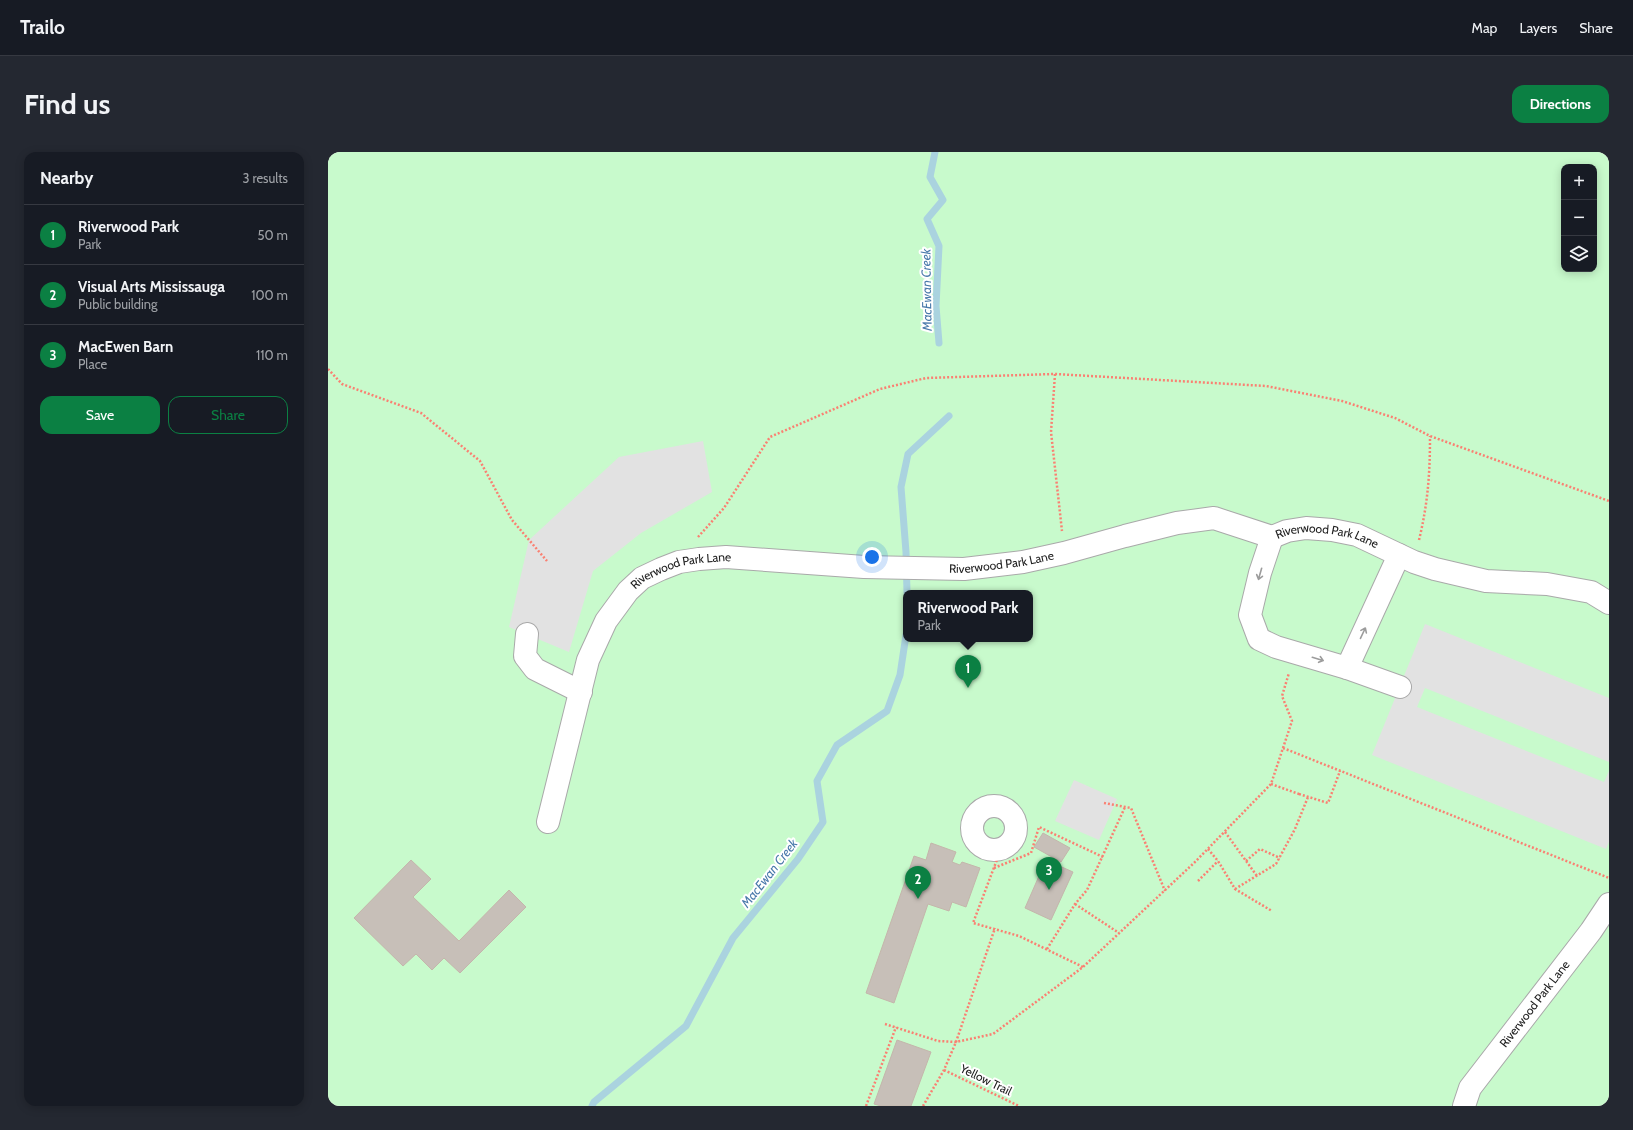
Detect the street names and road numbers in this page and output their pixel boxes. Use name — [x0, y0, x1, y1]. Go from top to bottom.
street label: Riverwood Park Lane — [1273, 520, 1381, 551]
street label: Riverwood Park Lane — [949, 547, 1055, 576]
street label: Riverwood Park Lane — [627, 549, 732, 592]
street label: Riverwood Park Lane — [1496, 957, 1573, 1050]
street label: Yellow Trail — [957, 1060, 1015, 1099]

